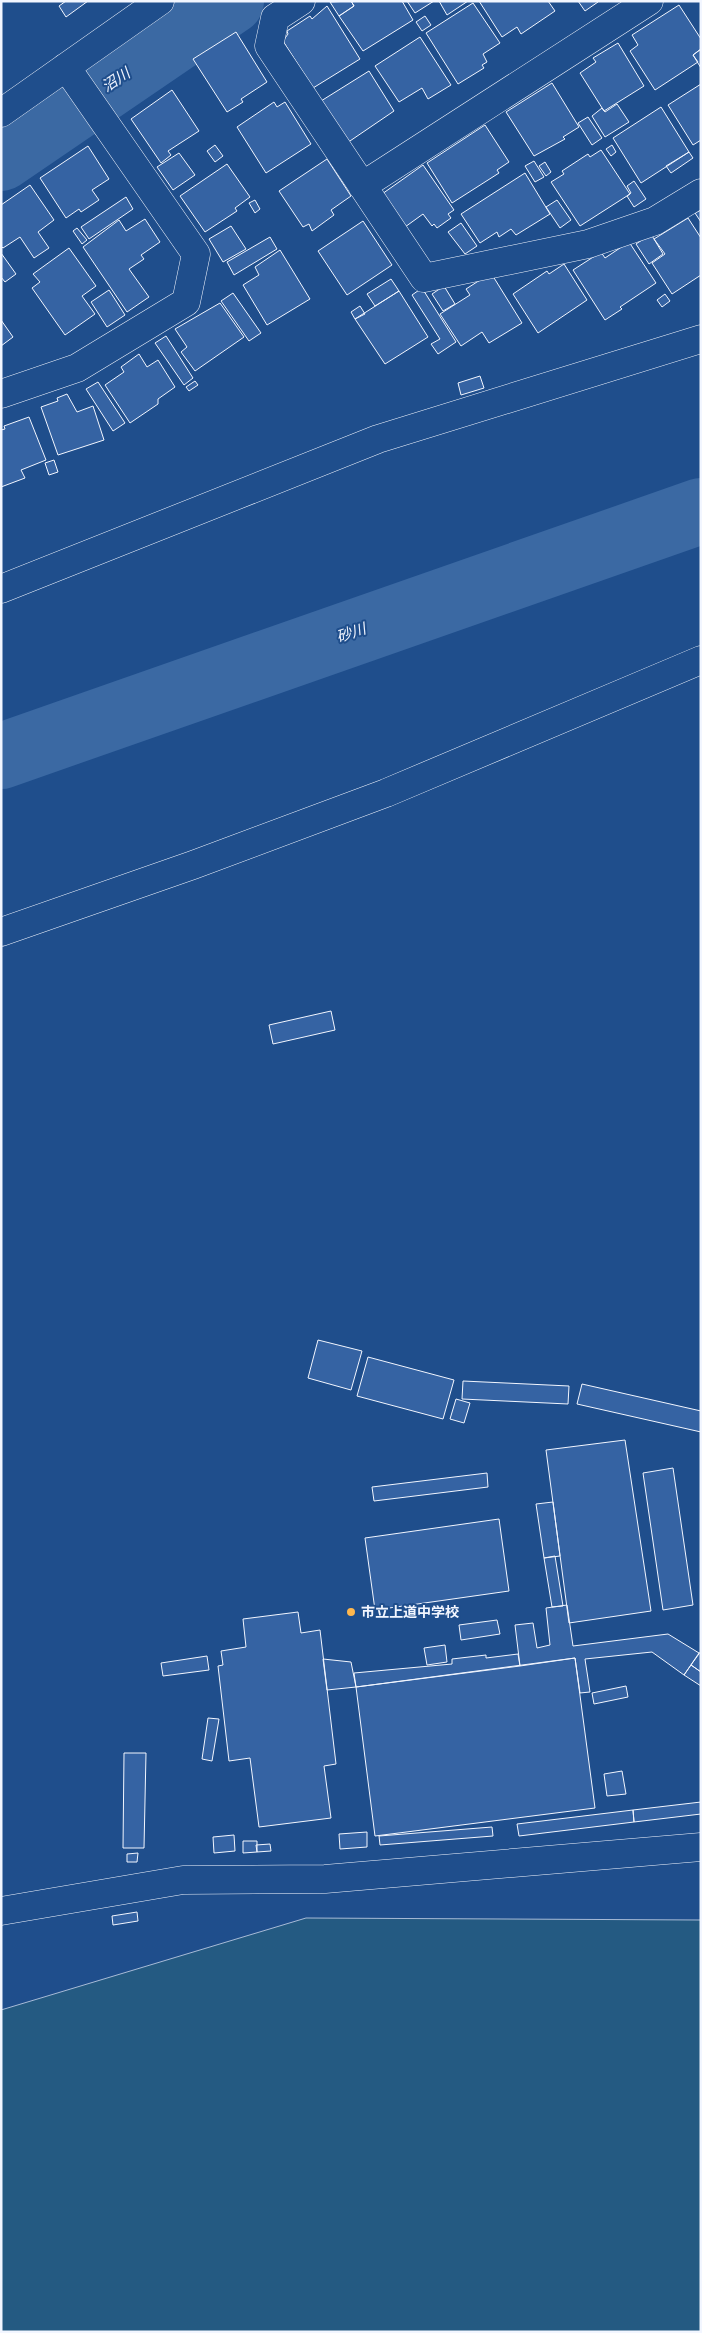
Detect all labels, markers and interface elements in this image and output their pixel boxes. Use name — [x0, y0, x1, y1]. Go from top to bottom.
water label: 沼川 — [98, 62, 135, 95]
water label: 砂川 — [334, 618, 370, 645]
place label: 市立上道中学校 — [361, 1603, 459, 1620]
marker: 市立上道中学校 — [345, 1606, 357, 1618]

